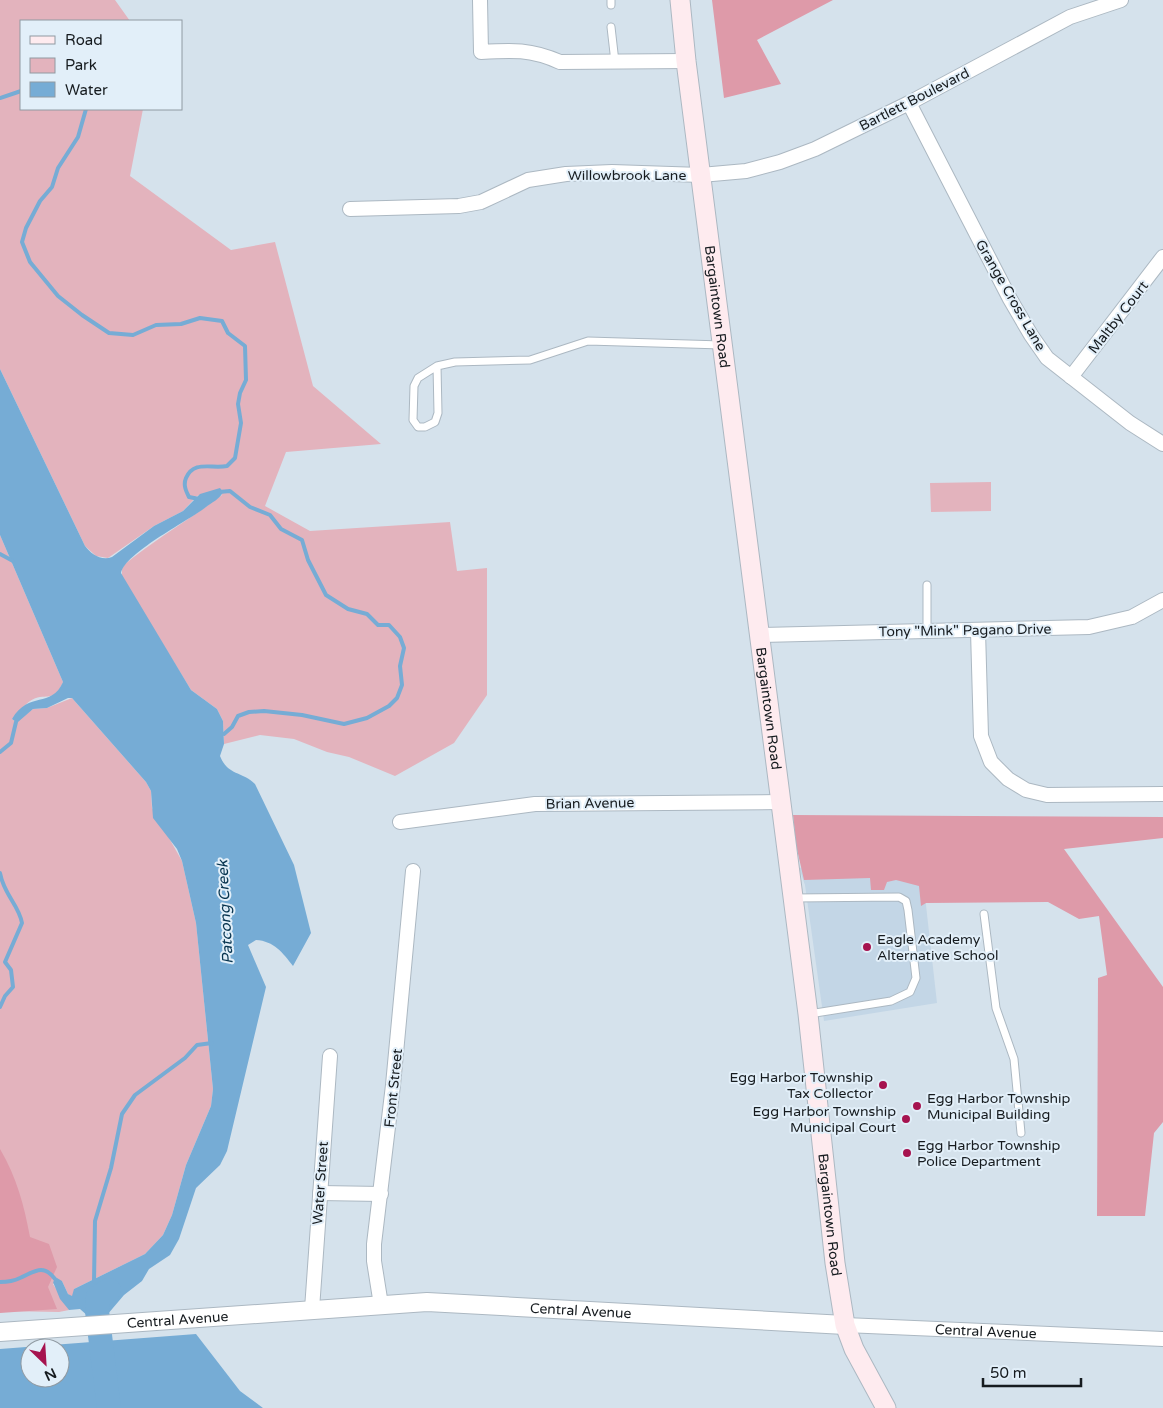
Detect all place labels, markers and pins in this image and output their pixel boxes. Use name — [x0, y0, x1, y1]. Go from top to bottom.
place label: Eagle Academy Alternative School — [877, 931, 998, 964]
marker: Eagle Academy Alternative School — [861, 941, 873, 953]
place label: Egg Harbor Township Tax Collector — [730, 1069, 874, 1102]
marker: Egg Harbor Township Tax Collector — [877, 1079, 889, 1091]
place label: Egg Harbor Township Municipal Building — [927, 1090, 1071, 1123]
marker: Egg Harbor Township Municipal Building — [911, 1100, 923, 1112]
place label: Egg Harbor Township Municipal Court — [753, 1103, 897, 1136]
marker: Egg Harbor Township Municipal Court — [900, 1113, 912, 1125]
place label: Egg Harbor Township Police Department — [917, 1137, 1061, 1170]
marker: Egg Harbor Township Police Department — [901, 1147, 913, 1159]

